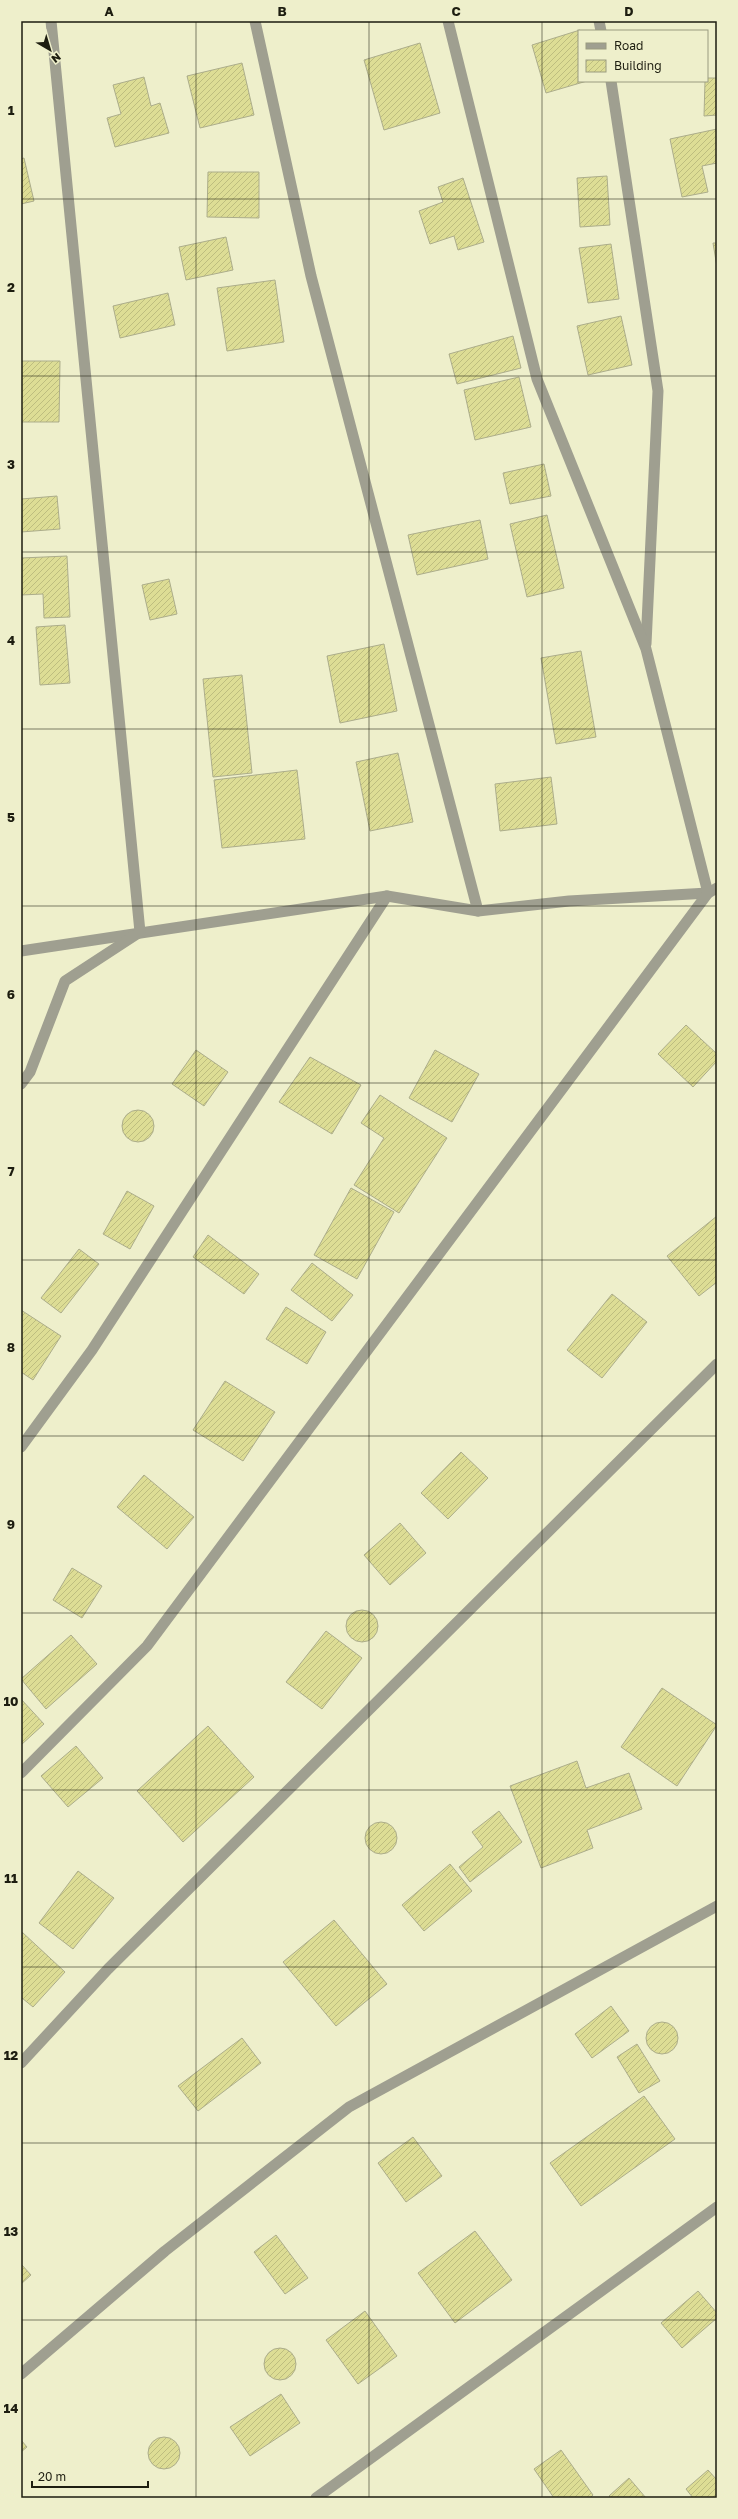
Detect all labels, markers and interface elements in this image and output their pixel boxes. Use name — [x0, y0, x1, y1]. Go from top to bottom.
text: A — [104, 3, 114, 19]
text: B — [277, 3, 287, 19]
text: C — [451, 3, 461, 19]
text: D — [624, 3, 634, 19]
north arrow — [30, 30, 70, 70]
legend — [578, 30, 708, 82]
text: Road — [614, 38, 643, 53]
text: N — [49, 51, 64, 66]
text: Building — [614, 58, 662, 73]
text: 1 — [8, 102, 15, 118]
text: 2 — [7, 279, 15, 295]
text: 3 — [7, 456, 15, 472]
text: 4 — [7, 632, 15, 648]
text: 5 — [7, 809, 15, 825]
text: 6 — [7, 986, 15, 1002]
text: 7 — [7, 1163, 15, 1179]
text: 8 — [7, 1339, 15, 1355]
text: 9 — [7, 1516, 15, 1532]
text: 10 — [3, 1693, 19, 1709]
text: 11 — [4, 1870, 18, 1886]
text: 12 — [4, 2047, 18, 2063]
text: 13 — [4, 2223, 18, 2239]
text: 14 — [4, 2400, 18, 2416]
scale bar — [32, 2463, 148, 2489]
text: 20 m — [38, 2469, 66, 2484]

